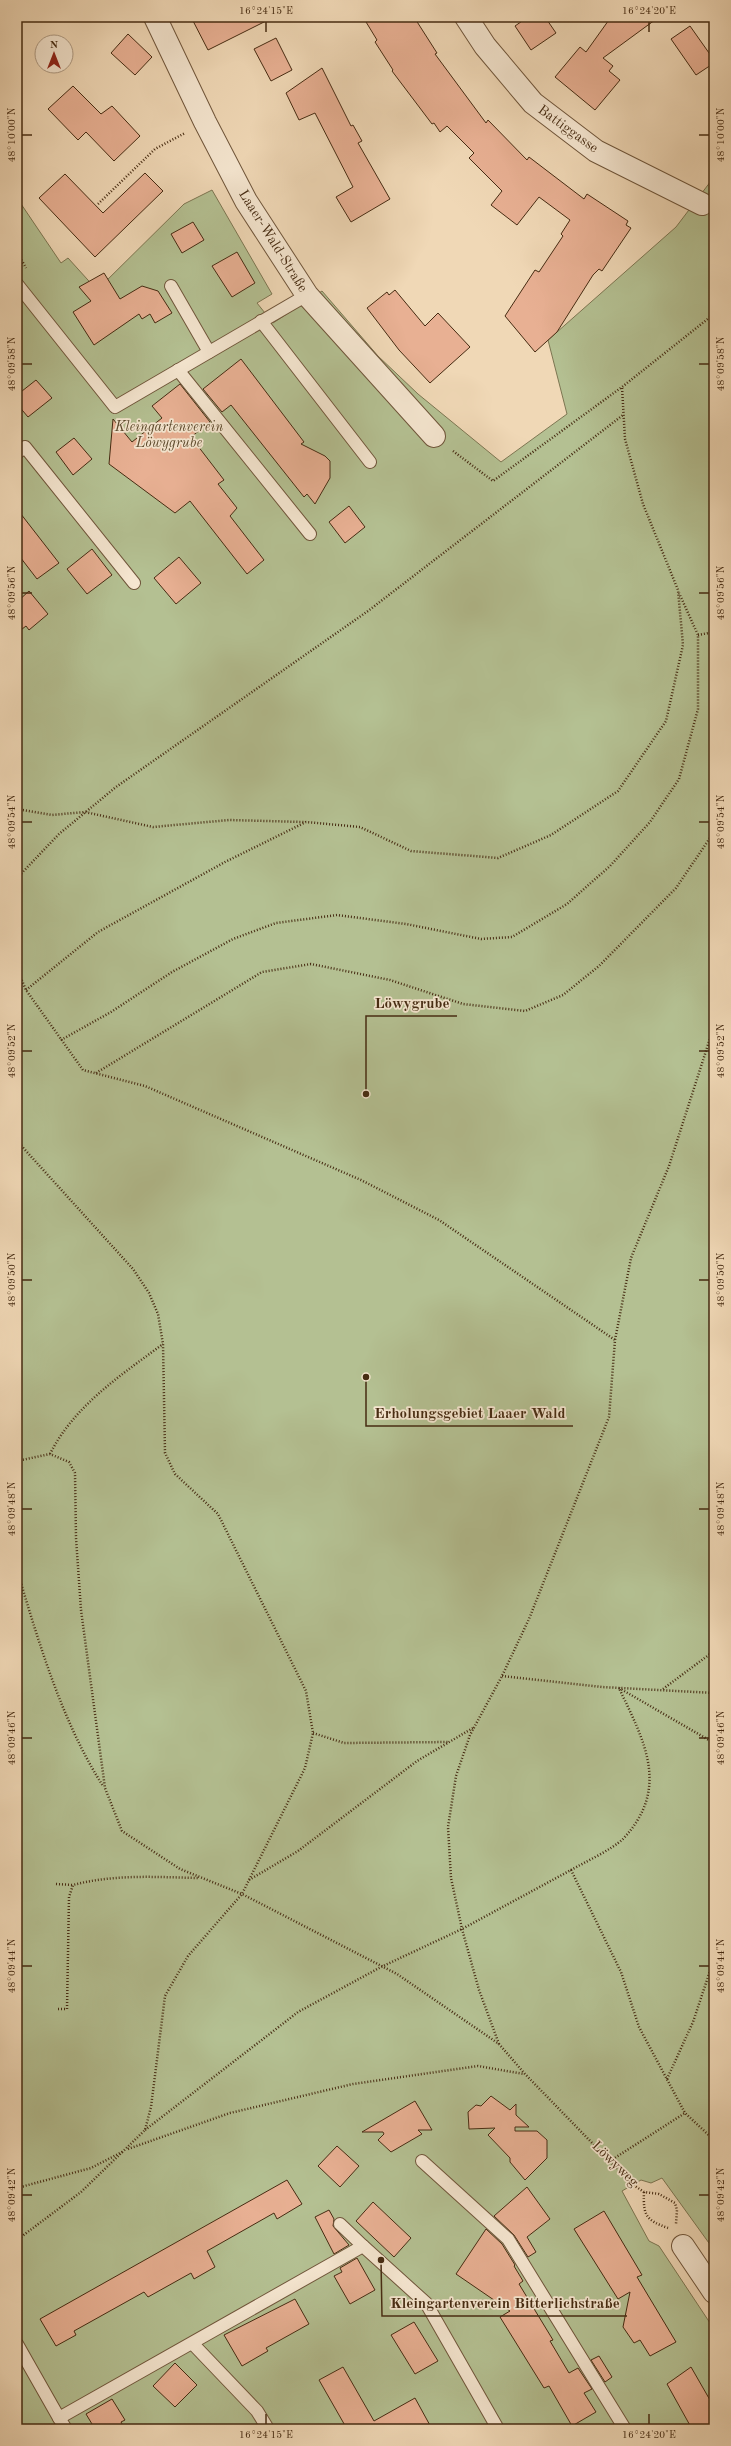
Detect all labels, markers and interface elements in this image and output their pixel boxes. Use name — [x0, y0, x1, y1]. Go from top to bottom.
text: 16°24'15"E — [239, 6, 293, 16]
text: 16°24'20"E — [622, 6, 676, 16]
north arrow — [34, 34, 74, 74]
text: N — [50, 40, 59, 51]
street label: Battiggasse — [535, 103, 601, 155]
text: 48°10'00"N — [7, 107, 17, 162]
text: 48°10'00"N — [716, 107, 726, 162]
street label: Laaer-Wald-Straße — [236, 187, 310, 295]
text: 48°09'58"N — [7, 336, 17, 391]
text: 48°09'58"N — [716, 336, 726, 391]
park label: Kleingartenverein Löwygrube — [114, 420, 223, 451]
text: 48°09'56"N — [7, 565, 17, 620]
text: 48°09'56"N — [716, 565, 726, 620]
text: 48°09'54"N — [7, 794, 17, 849]
text: 48°09'54"N — [716, 794, 726, 849]
callout: Löwygrube — [366, 989, 457, 1016]
text: Löwygrube — [375, 997, 449, 1012]
text: 48°09'52"N — [7, 1023, 17, 1078]
text: 48°09'52"N — [716, 1023, 726, 1078]
text: 48°09'50"N — [7, 1252, 17, 1307]
text: 48°09'50"N — [716, 1252, 726, 1307]
callout: Erholungsgebiet Laaer Wald — [366, 1399, 573, 1426]
text: Erholungsgebiet Laaer Wald — [374, 1407, 566, 1422]
text: 48°09'48"N — [7, 1481, 17, 1536]
text: 48°09'48"N — [716, 1481, 726, 1536]
text: 48°09'46"N — [7, 1710, 17, 1765]
text: 48°09'46"N — [716, 1710, 726, 1765]
text: 48°09'44"N — [7, 1938, 17, 1993]
text: 48°09'44"N — [716, 1938, 726, 1993]
street label: Löwyweg — [589, 2139, 641, 2190]
text: 48°09'42"N — [7, 2167, 17, 2222]
text: 48°09'42"N — [716, 2167, 726, 2222]
callout: Kleingartenverein Bitterlichstraße — [382, 2289, 627, 2316]
text: Kleingartenverein Bitterlichstraße — [390, 2297, 620, 2312]
text: 16°24'15"E — [239, 2430, 293, 2440]
text: 16°24'20"E — [622, 2430, 676, 2440]

